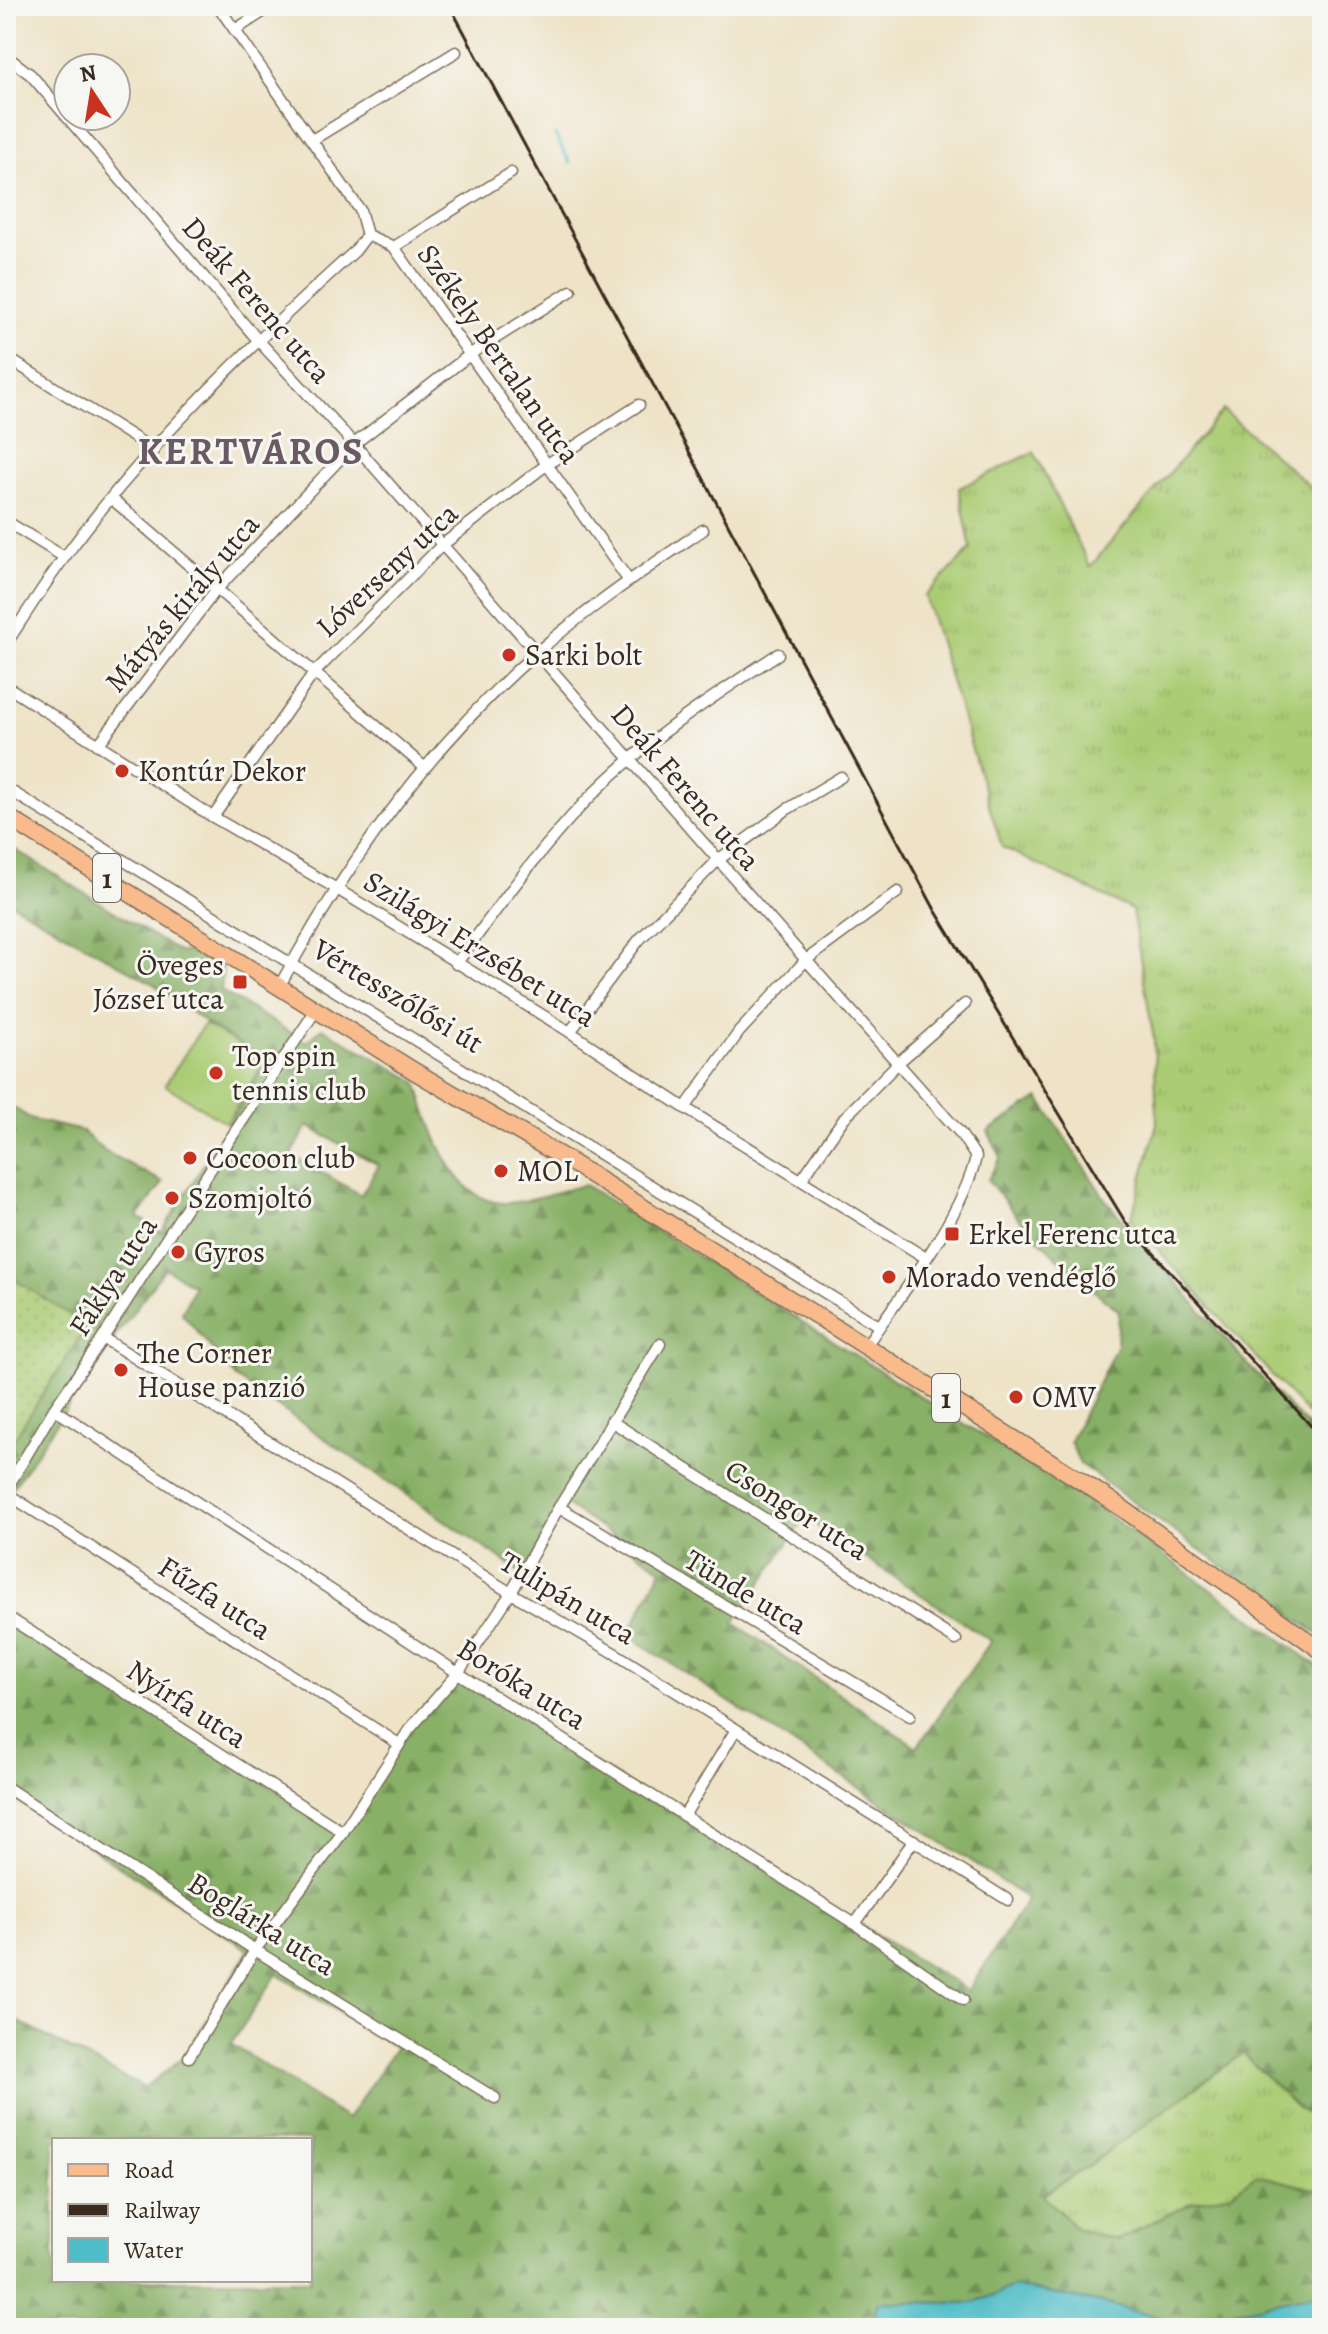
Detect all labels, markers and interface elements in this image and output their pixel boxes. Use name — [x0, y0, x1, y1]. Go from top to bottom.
north arrow — [52, 52, 132, 132]
text: N — [77, 57, 99, 90]
street label: Deák Ferenc utca — [173, 208, 341, 392]
street label: Székely Bertalan utca — [408, 236, 590, 472]
district label: KERTVÁROS — [137, 425, 365, 477]
street label: Lóverseny utca — [307, 494, 467, 646]
street label: Mátyás király utca — [95, 505, 269, 701]
place label: Sarki bolt — [525, 635, 643, 675]
marker: Sarki bolt — [500, 646, 518, 664]
street label: Deák Ferenc utca — [602, 695, 770, 879]
place label: Kontúr Dekor — [138, 751, 306, 791]
marker: Kontúr Dekor — [113, 762, 131, 780]
road number: 1 — [93, 854, 121, 902]
street label: Szilágyi Erzsébet utca — [356, 861, 604, 1037]
street label: Vértesszőlősi út — [305, 929, 491, 1063]
place label: Öveges József utca — [93, 945, 224, 1019]
marker: Öveges József utca — [231, 973, 249, 991]
place label: Top spin tennis club — [232, 1036, 366, 1110]
marker: Top spin tennis club — [207, 1064, 225, 1082]
place label: Cocoon club — [206, 1138, 355, 1178]
marker: Cocoon club — [181, 1149, 199, 1167]
place label: MOL — [517, 1151, 579, 1191]
marker: MOL — [492, 1162, 510, 1180]
place label: Szomjoltó — [188, 1178, 312, 1218]
marker: Szomjoltó — [163, 1189, 181, 1207]
street label: Fáklya utca — [59, 1208, 167, 1344]
place label: Erkel Ferenc utca — [968, 1214, 1177, 1254]
marker: Erkel Ferenc utca — [943, 1225, 961, 1243]
place label: Gyros — [194, 1232, 265, 1272]
marker: Gyros — [169, 1243, 187, 1261]
place label: Morado vendéglő — [905, 1257, 1116, 1297]
marker: Morado vendéglő — [880, 1268, 898, 1286]
place label: The Corner House panzió — [137, 1333, 305, 1407]
marker: The Corner House panzió — [112, 1361, 130, 1379]
road number: 1 — [932, 1374, 960, 1422]
place label: OMV — [1032, 1377, 1097, 1417]
marker: OMV — [1007, 1388, 1025, 1406]
street label: Csongor utca — [718, 1450, 876, 1570]
street label: Tünde utca — [677, 1540, 815, 1644]
street label: Tulipán utca — [492, 1542, 644, 1654]
street label: Fűzfa utca — [151, 1547, 279, 1649]
street label: Boróka utca — [450, 1628, 594, 1740]
street label: Nyírfa utca — [119, 1650, 255, 1758]
street label: Boglárka utca — [181, 1863, 343, 1985]
legend — [52, 2138, 312, 2282]
text: Road — [124, 2154, 174, 2186]
text: Railway — [124, 2194, 200, 2226]
text: Water — [123, 2234, 184, 2266]

